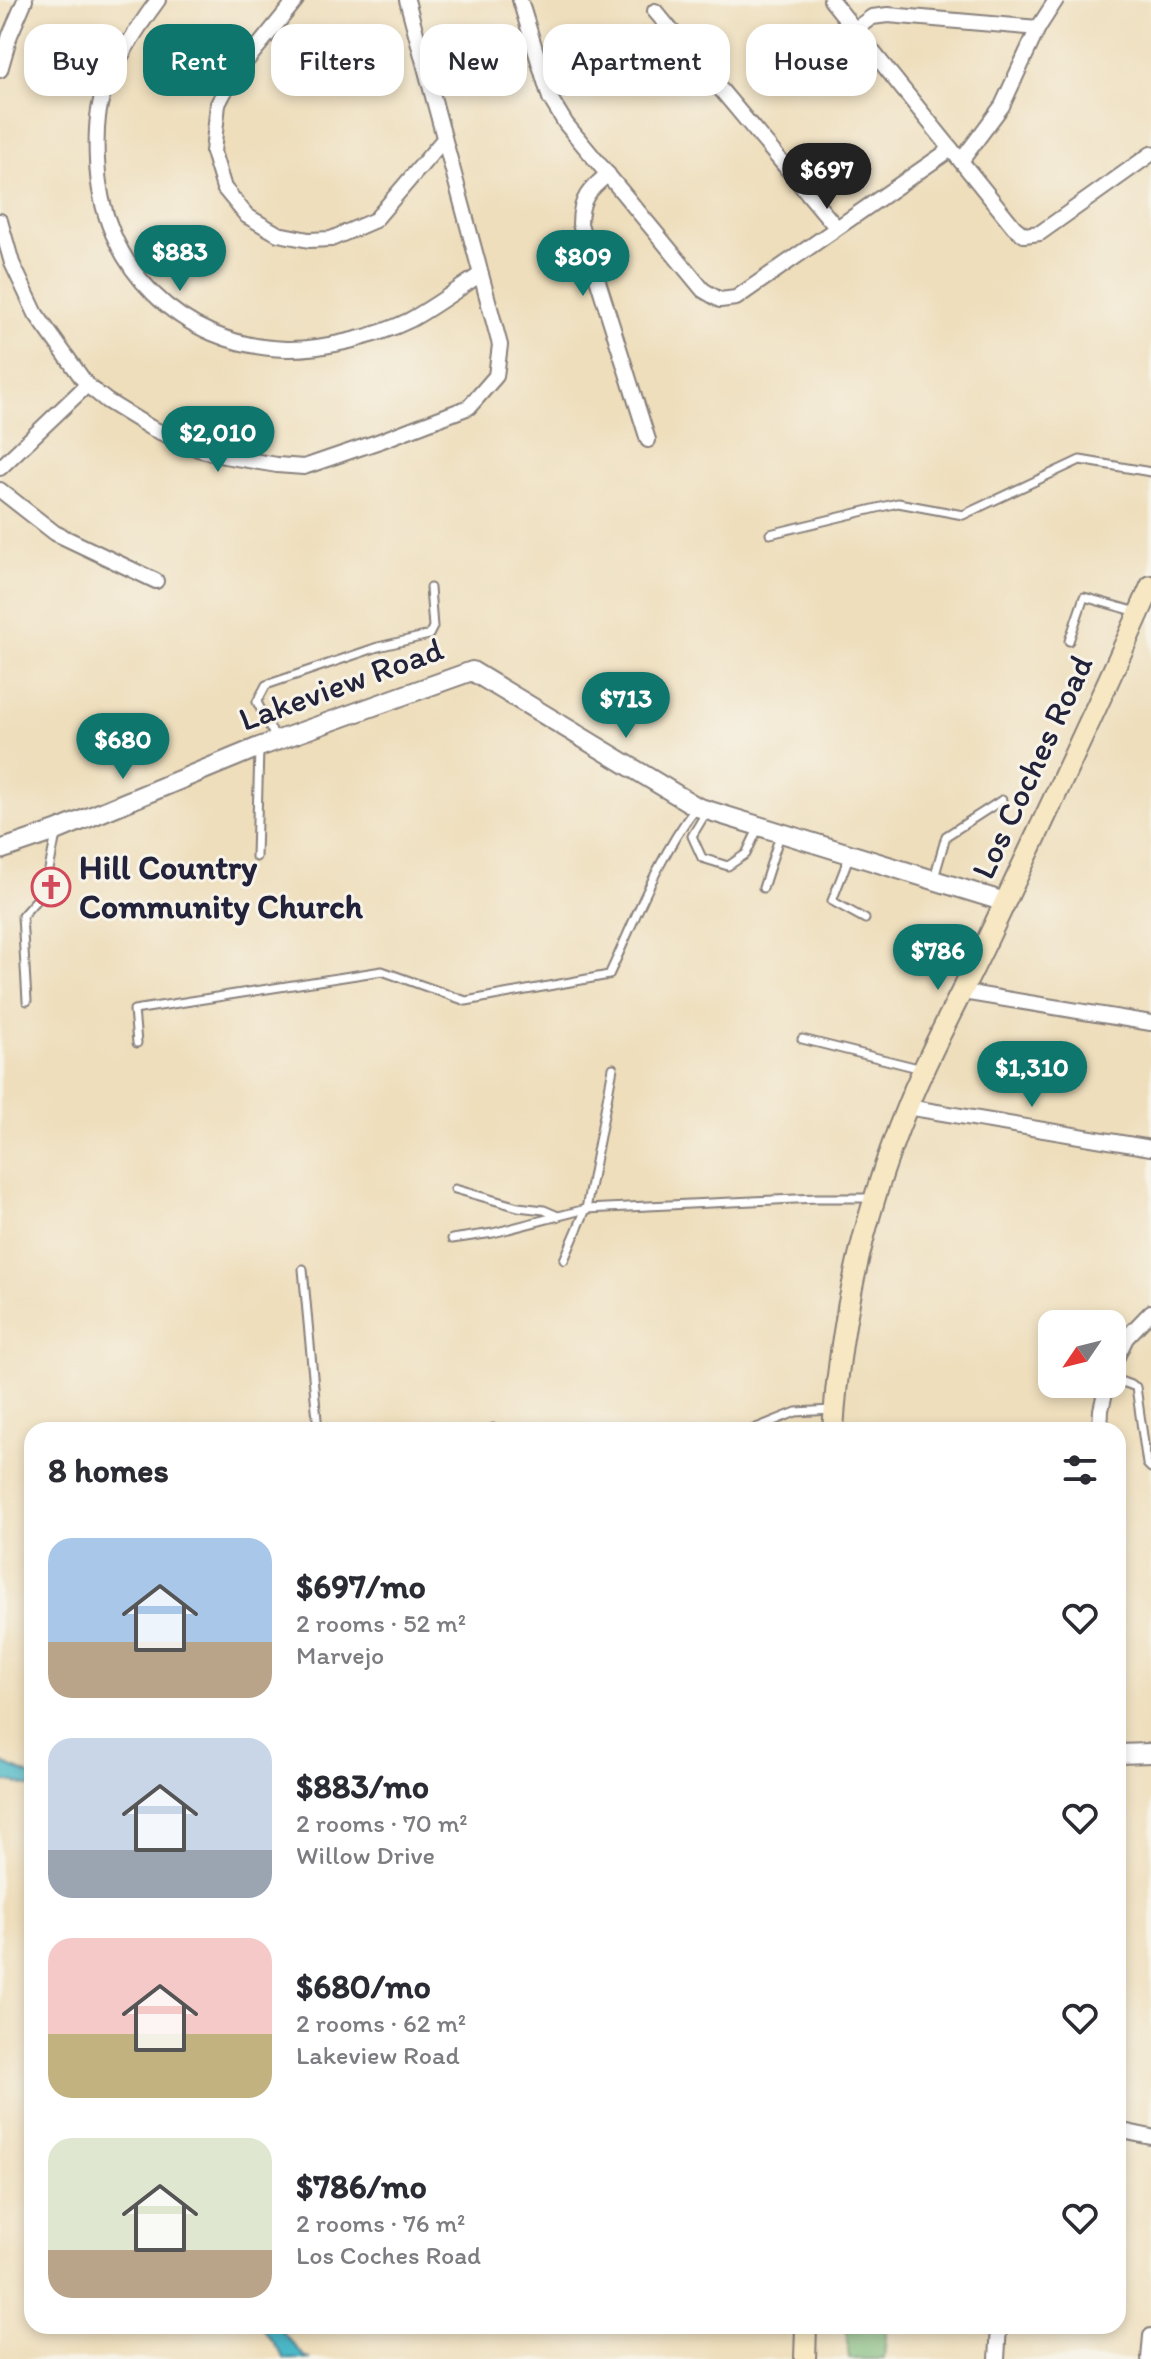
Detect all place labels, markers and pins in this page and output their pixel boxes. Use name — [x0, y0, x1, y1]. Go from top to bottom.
pin: $697 — [780, 143, 874, 211]
pin: $883 — [133, 225, 227, 293]
pin: $809 — [536, 230, 630, 298]
pin: $2,010 — [153, 406, 283, 474]
pin: $713 — [579, 672, 673, 740]
pin: $680 — [76, 713, 170, 781]
place label: Hill Country Community Church — [79, 847, 364, 927]
church icon: Hill Country Community Church — [30, 866, 72, 908]
pin: $786 — [891, 924, 985, 992]
pin: $1,310 — [967, 1041, 1097, 1109]

